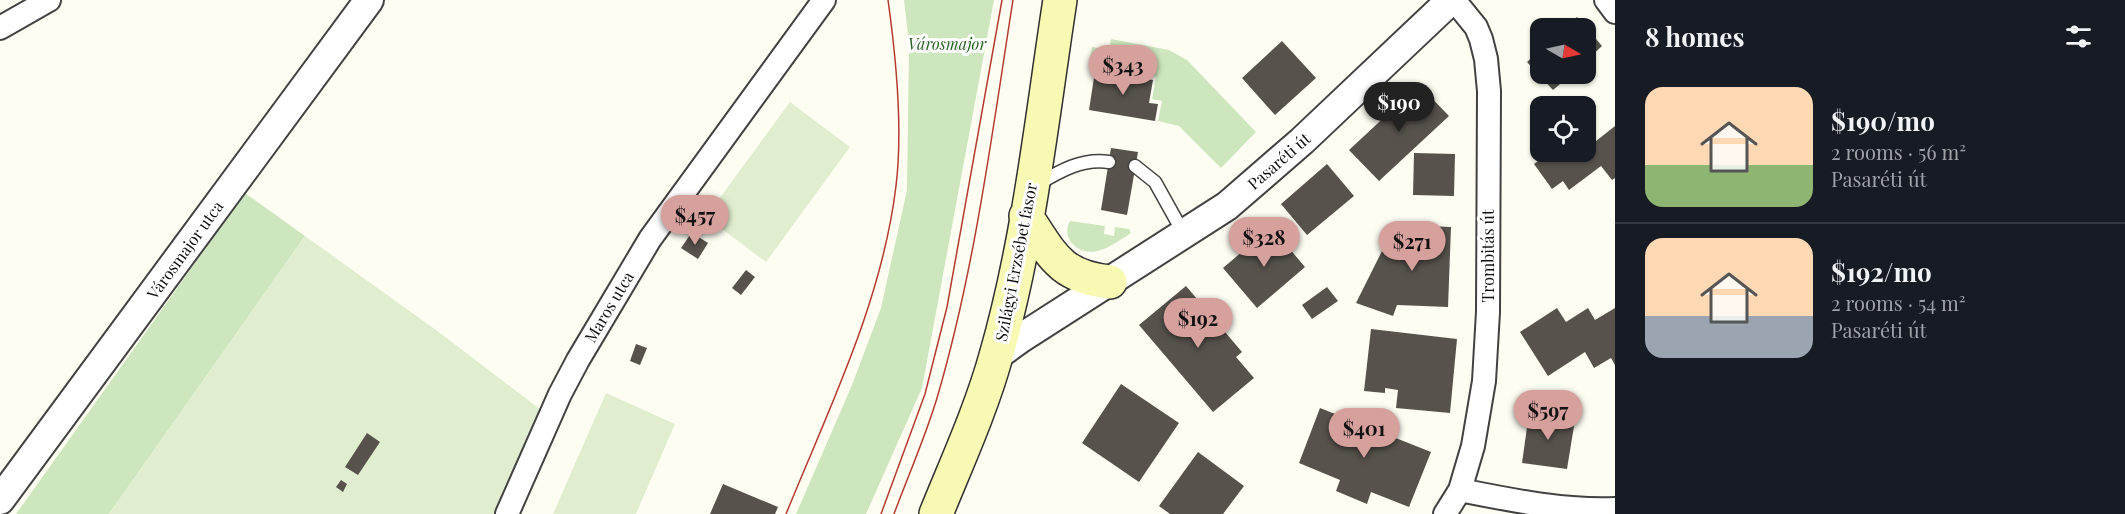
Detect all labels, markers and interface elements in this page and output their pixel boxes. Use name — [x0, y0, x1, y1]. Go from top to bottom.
north arrow — [1530, 18, 1596, 84]
map controls — [1530, 18, 1596, 162]
text: 8 homes — [1645, 19, 1744, 54]
icon: filters — [2062, 20, 2095, 53]
park label: Városmajor — [908, 33, 987, 54]
pin: $343 — [1087, 45, 1159, 96]
text: $343 — [1102, 51, 1144, 78]
pin: $190 — [1363, 82, 1435, 133]
text: $190 — [1377, 88, 1421, 115]
button: locate — [1530, 96, 1596, 162]
text: $190/mo — [1831, 103, 1935, 138]
icon: home — [1693, 111, 1765, 183]
street label: Pasaréti út — [1243, 127, 1315, 194]
text: 2 rooms · 56 m² — [1831, 138, 1966, 165]
text: Pasaréti út — [1831, 165, 1927, 192]
street label: Szilágyi Erzsébet fasor — [990, 181, 1041, 343]
pin: $457 — [659, 195, 731, 246]
street label: Városmajor utca — [141, 196, 227, 304]
text: $457 — [675, 201, 715, 228]
street label: Trombitás út — [1477, 209, 1498, 303]
pin: $328 — [1228, 217, 1300, 268]
pin: $271 — [1376, 221, 1448, 272]
text: $328 — [1243, 223, 1285, 250]
text: $271 — [1393, 227, 1431, 254]
text: $192/mo — [1831, 254, 1932, 289]
icon: home — [1693, 262, 1765, 334]
street label: Maros utca — [579, 267, 638, 346]
text: 2 rooms · 54 m² — [1831, 289, 1966, 316]
pin: $192 — [1162, 298, 1234, 349]
text: $192 — [1178, 304, 1218, 331]
text: Pasaréti út — [1831, 316, 1927, 343]
pin: $597 — [1512, 390, 1584, 441]
text: $597 — [1528, 396, 1568, 423]
pin: $401 — [1328, 408, 1400, 459]
text: $401 — [1343, 414, 1385, 441]

